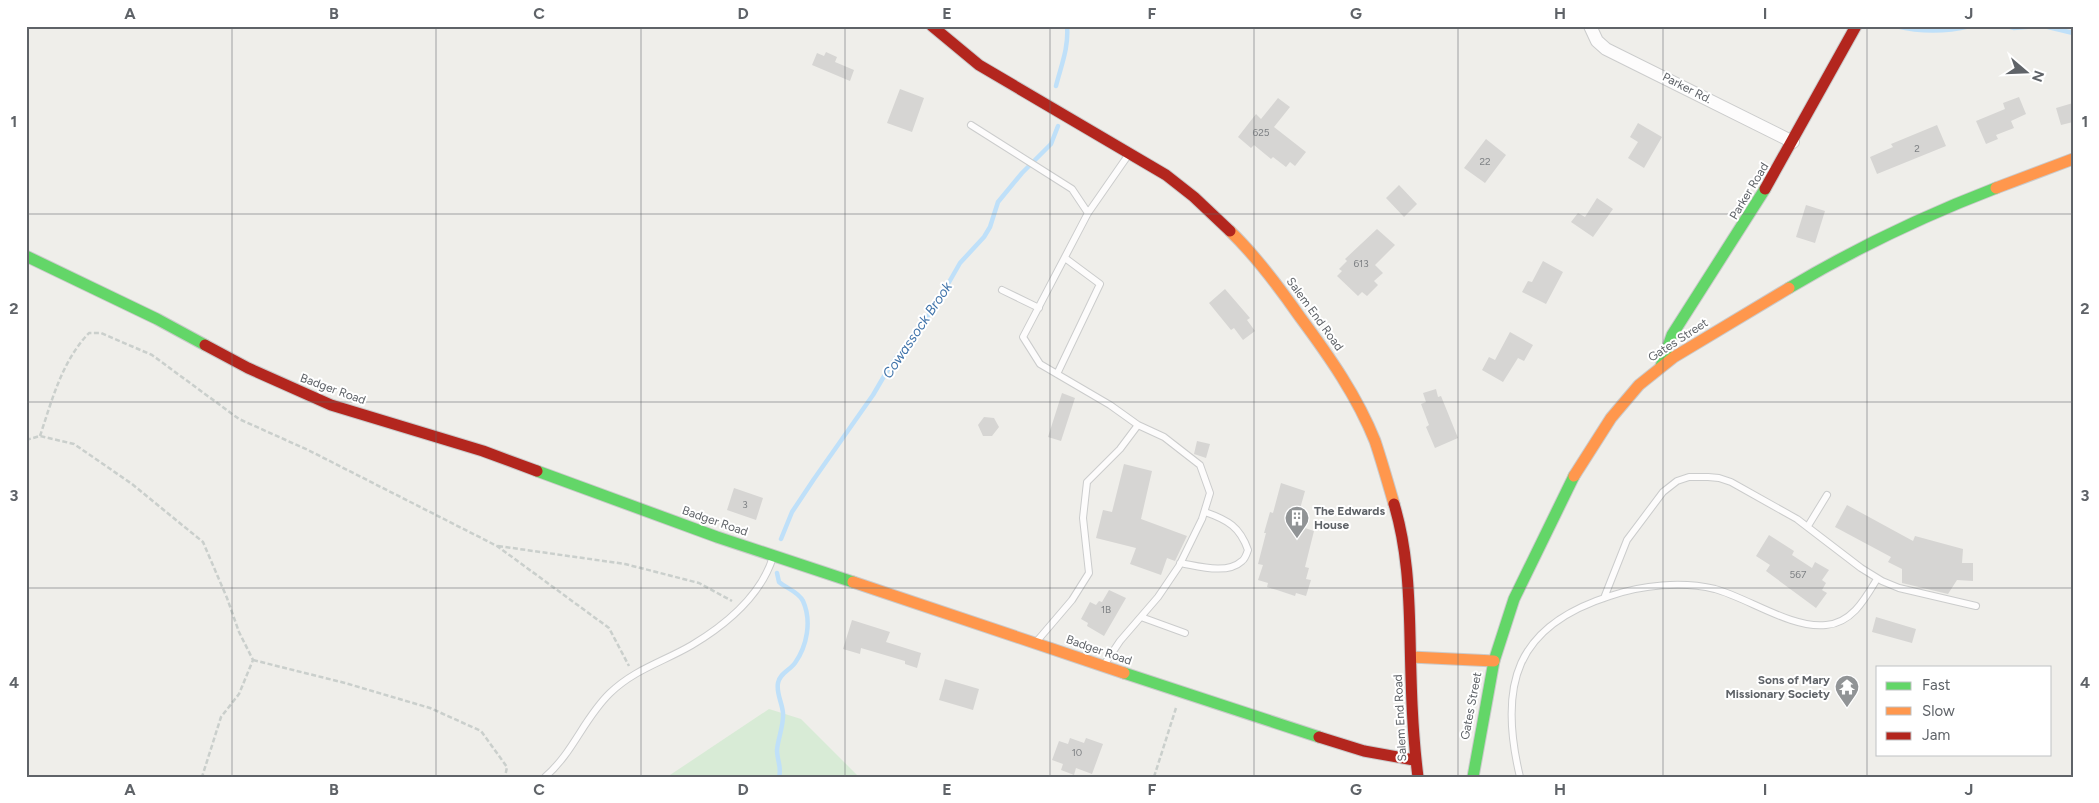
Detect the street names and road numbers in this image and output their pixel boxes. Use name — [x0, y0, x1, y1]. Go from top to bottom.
street label: Parker Rd. — [1660, 70, 1714, 106]
street label: Parker Road — [1727, 160, 1771, 222]
street label: Salem End Road — [1284, 275, 1346, 353]
street label: Gates Street — [1645, 315, 1711, 365]
street label: Badger Road — [298, 371, 368, 407]
street label: Badger Road — [680, 503, 750, 539]
street label: Badger Road — [1064, 632, 1134, 668]
street label: Gates Street — [1458, 671, 1484, 741]
street label: Salem End Road — [1391, 674, 1409, 762]

